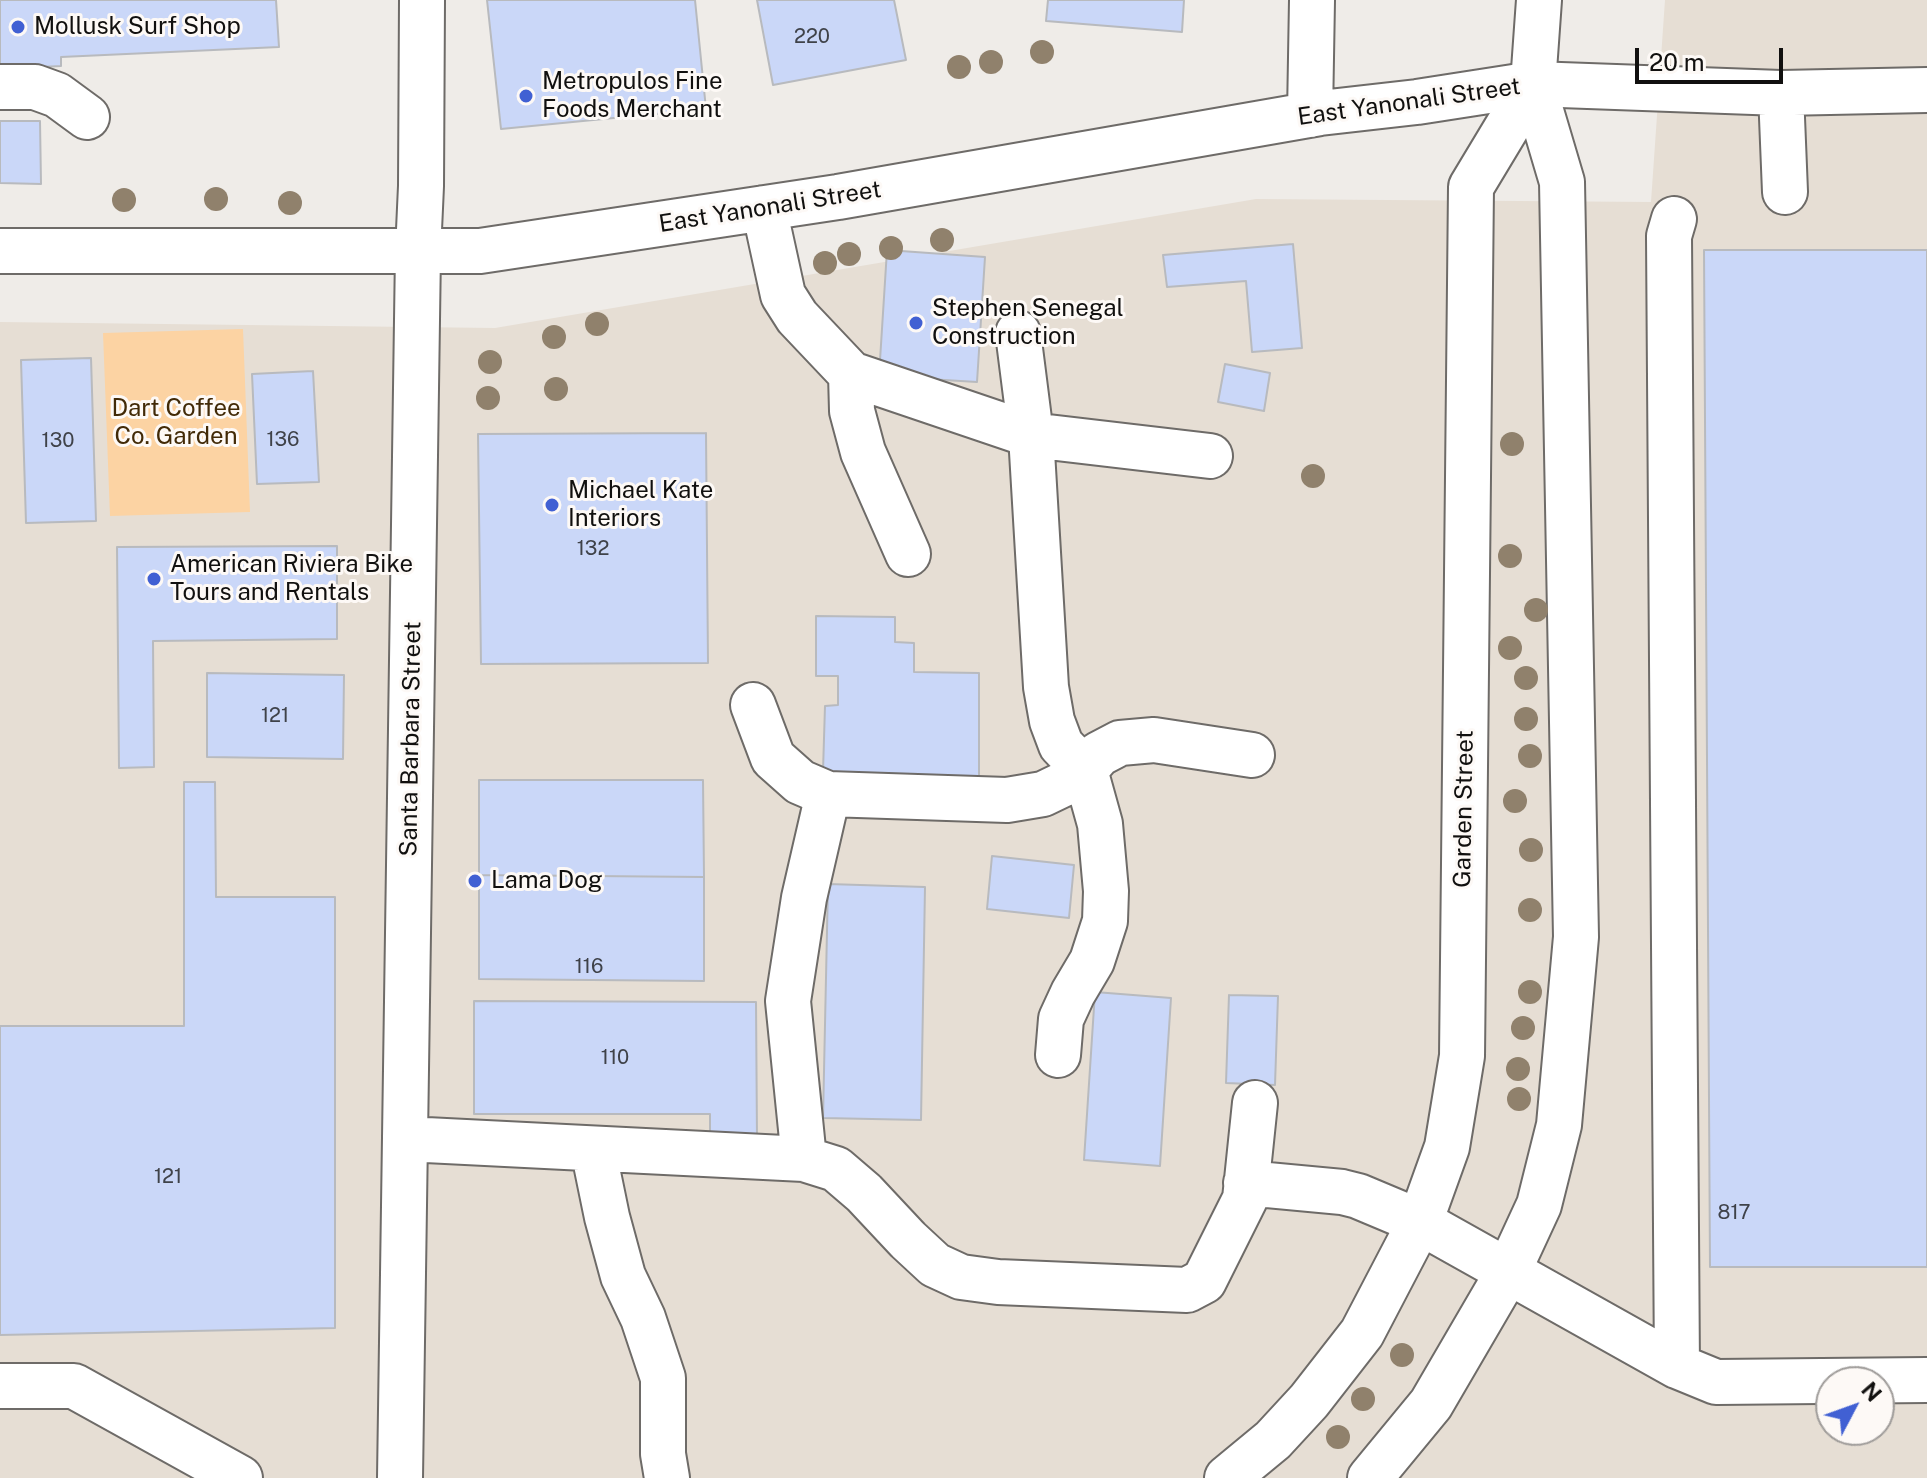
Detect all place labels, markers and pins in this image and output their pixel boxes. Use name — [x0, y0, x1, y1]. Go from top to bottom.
place label: Mollusk Surf Shop — [34, 13, 241, 41]
marker: Mollusk Surf Shop — [9, 18, 27, 36]
place label: Metropulos Fine Foods Merchant — [542, 68, 723, 124]
marker: Metropulos Fine Foods Merchant — [517, 87, 535, 105]
place label: Stephen Senegal Construction — [932, 295, 1124, 351]
marker: Stephen Senegal Construction — [907, 314, 925, 332]
place label: Michael Kate Interiors — [568, 477, 713, 533]
marker: Michael Kate Interiors — [543, 496, 561, 514]
place label: American Riviera Bike Tours and Rentals — [170, 551, 413, 607]
marker: American Riviera Bike Tours and Rentals — [145, 570, 163, 588]
place label: Lama Dog — [491, 867, 603, 895]
marker: Lama Dog — [466, 872, 484, 890]

